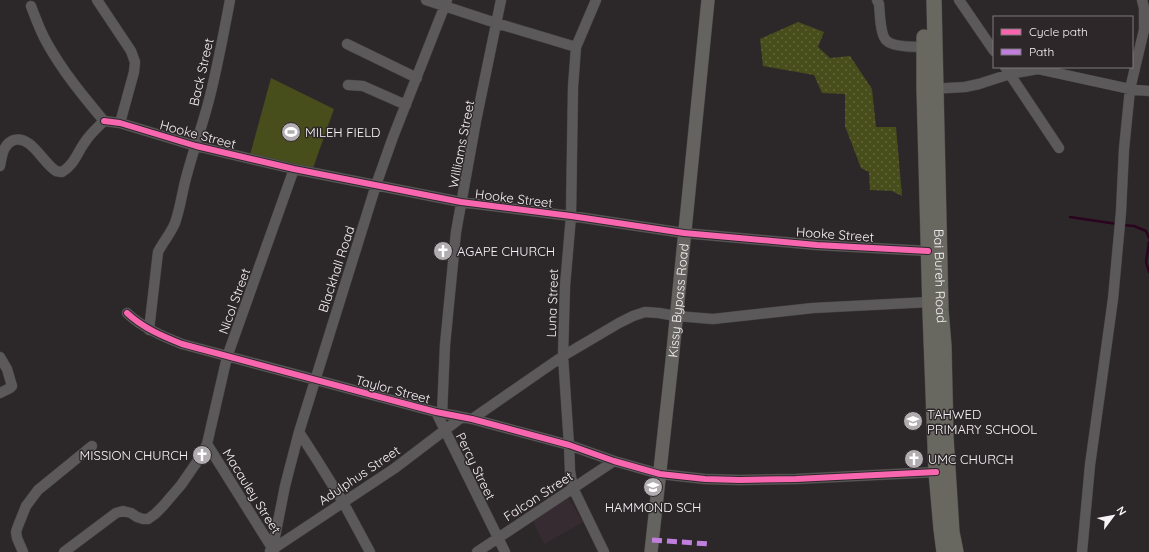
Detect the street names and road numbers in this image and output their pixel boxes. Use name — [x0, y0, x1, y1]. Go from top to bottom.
street label: Back Street — [185, 37, 217, 107]
street label: Williams Street — [445, 99, 477, 189]
street label: Hooke Street — [158, 116, 238, 152]
street label: Hooke Street — [474, 185, 554, 211]
street label: Hooke Street — [795, 223, 875, 245]
street label: Blackhall Road — [314, 224, 358, 314]
street label: Bai Bureh Road — [931, 229, 950, 324]
street label: Kissy Bypass Road — [664, 243, 692, 358]
street label: Nicol Street — [215, 266, 253, 336]
street label: Luna Street — [543, 268, 561, 338]
street label: Taylor Street — [354, 371, 432, 407]
street label: Percy Street — [453, 430, 499, 502]
street label: Adulphus Street — [315, 442, 403, 508]
street label: Macauley Street — [219, 446, 285, 536]
street label: Falcon Street — [501, 468, 575, 524]

